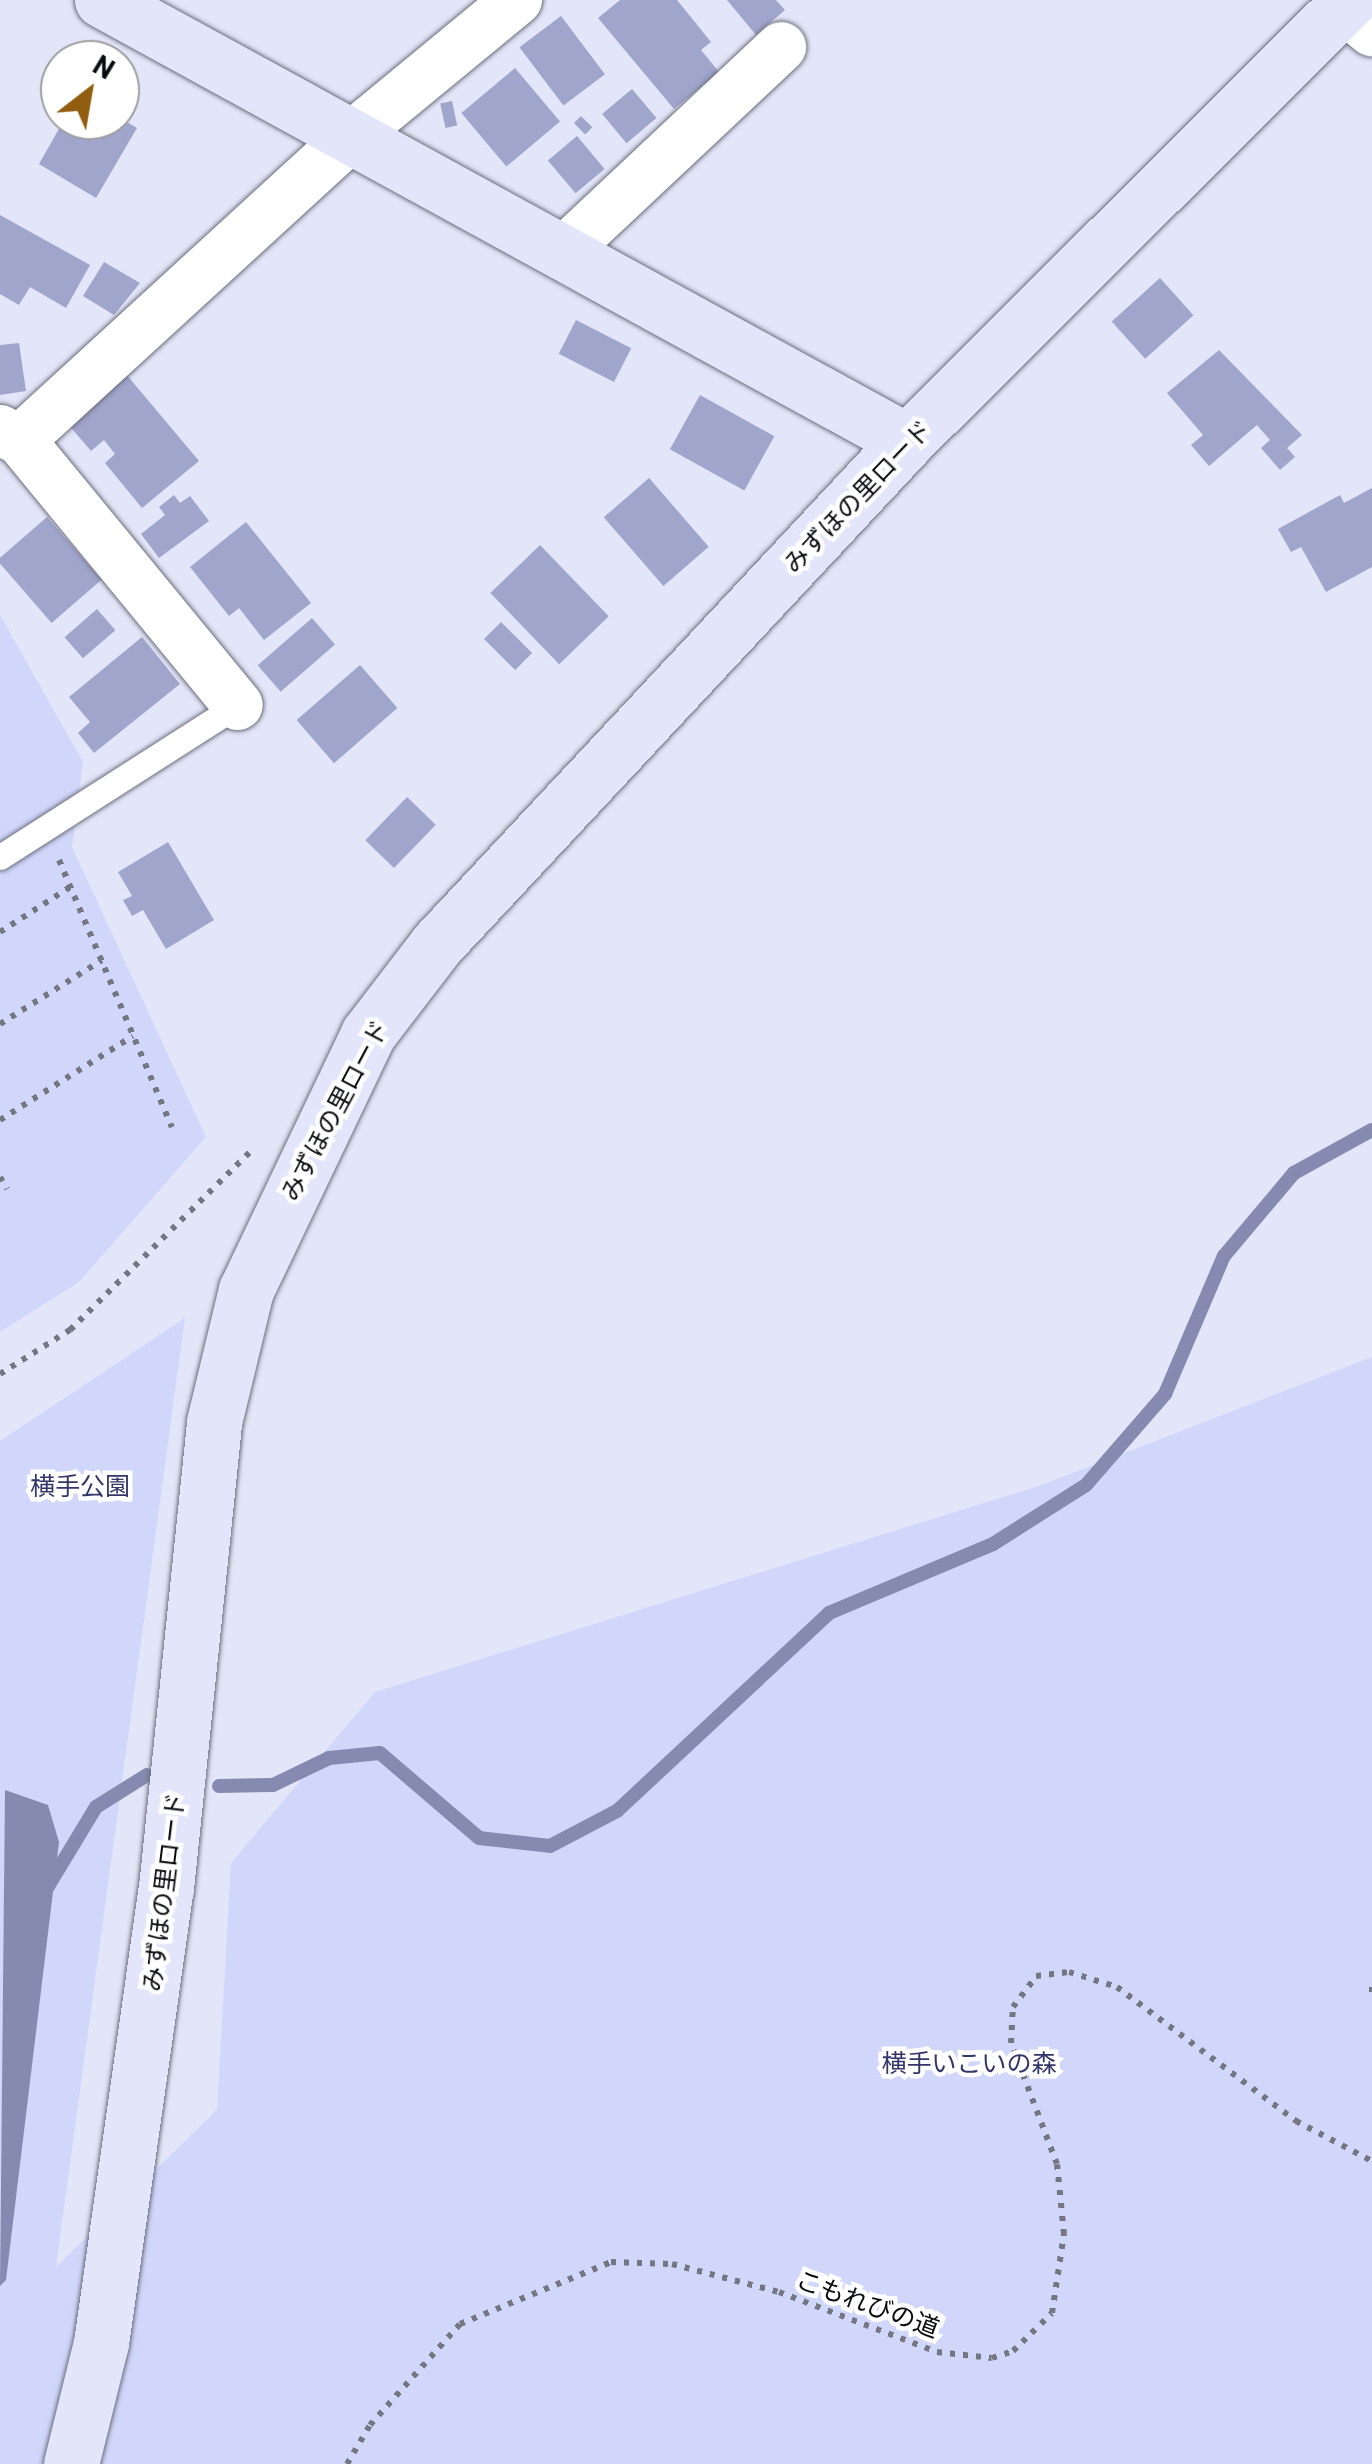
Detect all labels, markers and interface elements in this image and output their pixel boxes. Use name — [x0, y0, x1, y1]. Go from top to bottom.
north arrow — [40, 40, 140, 140]
text: N — [88, 47, 121, 85]
street label: みずほの里ロード — [777, 414, 937, 578]
street label: みずほの里ロード — [274, 1015, 394, 1205]
park label: 横手公園 — [30, 1470, 130, 1500]
street label: みずほの里ロード — [136, 1791, 190, 1993]
park label: 横手いこいの森 — [882, 2047, 1056, 2077]
street label: こもれびの道 — [792, 2263, 944, 2343]

